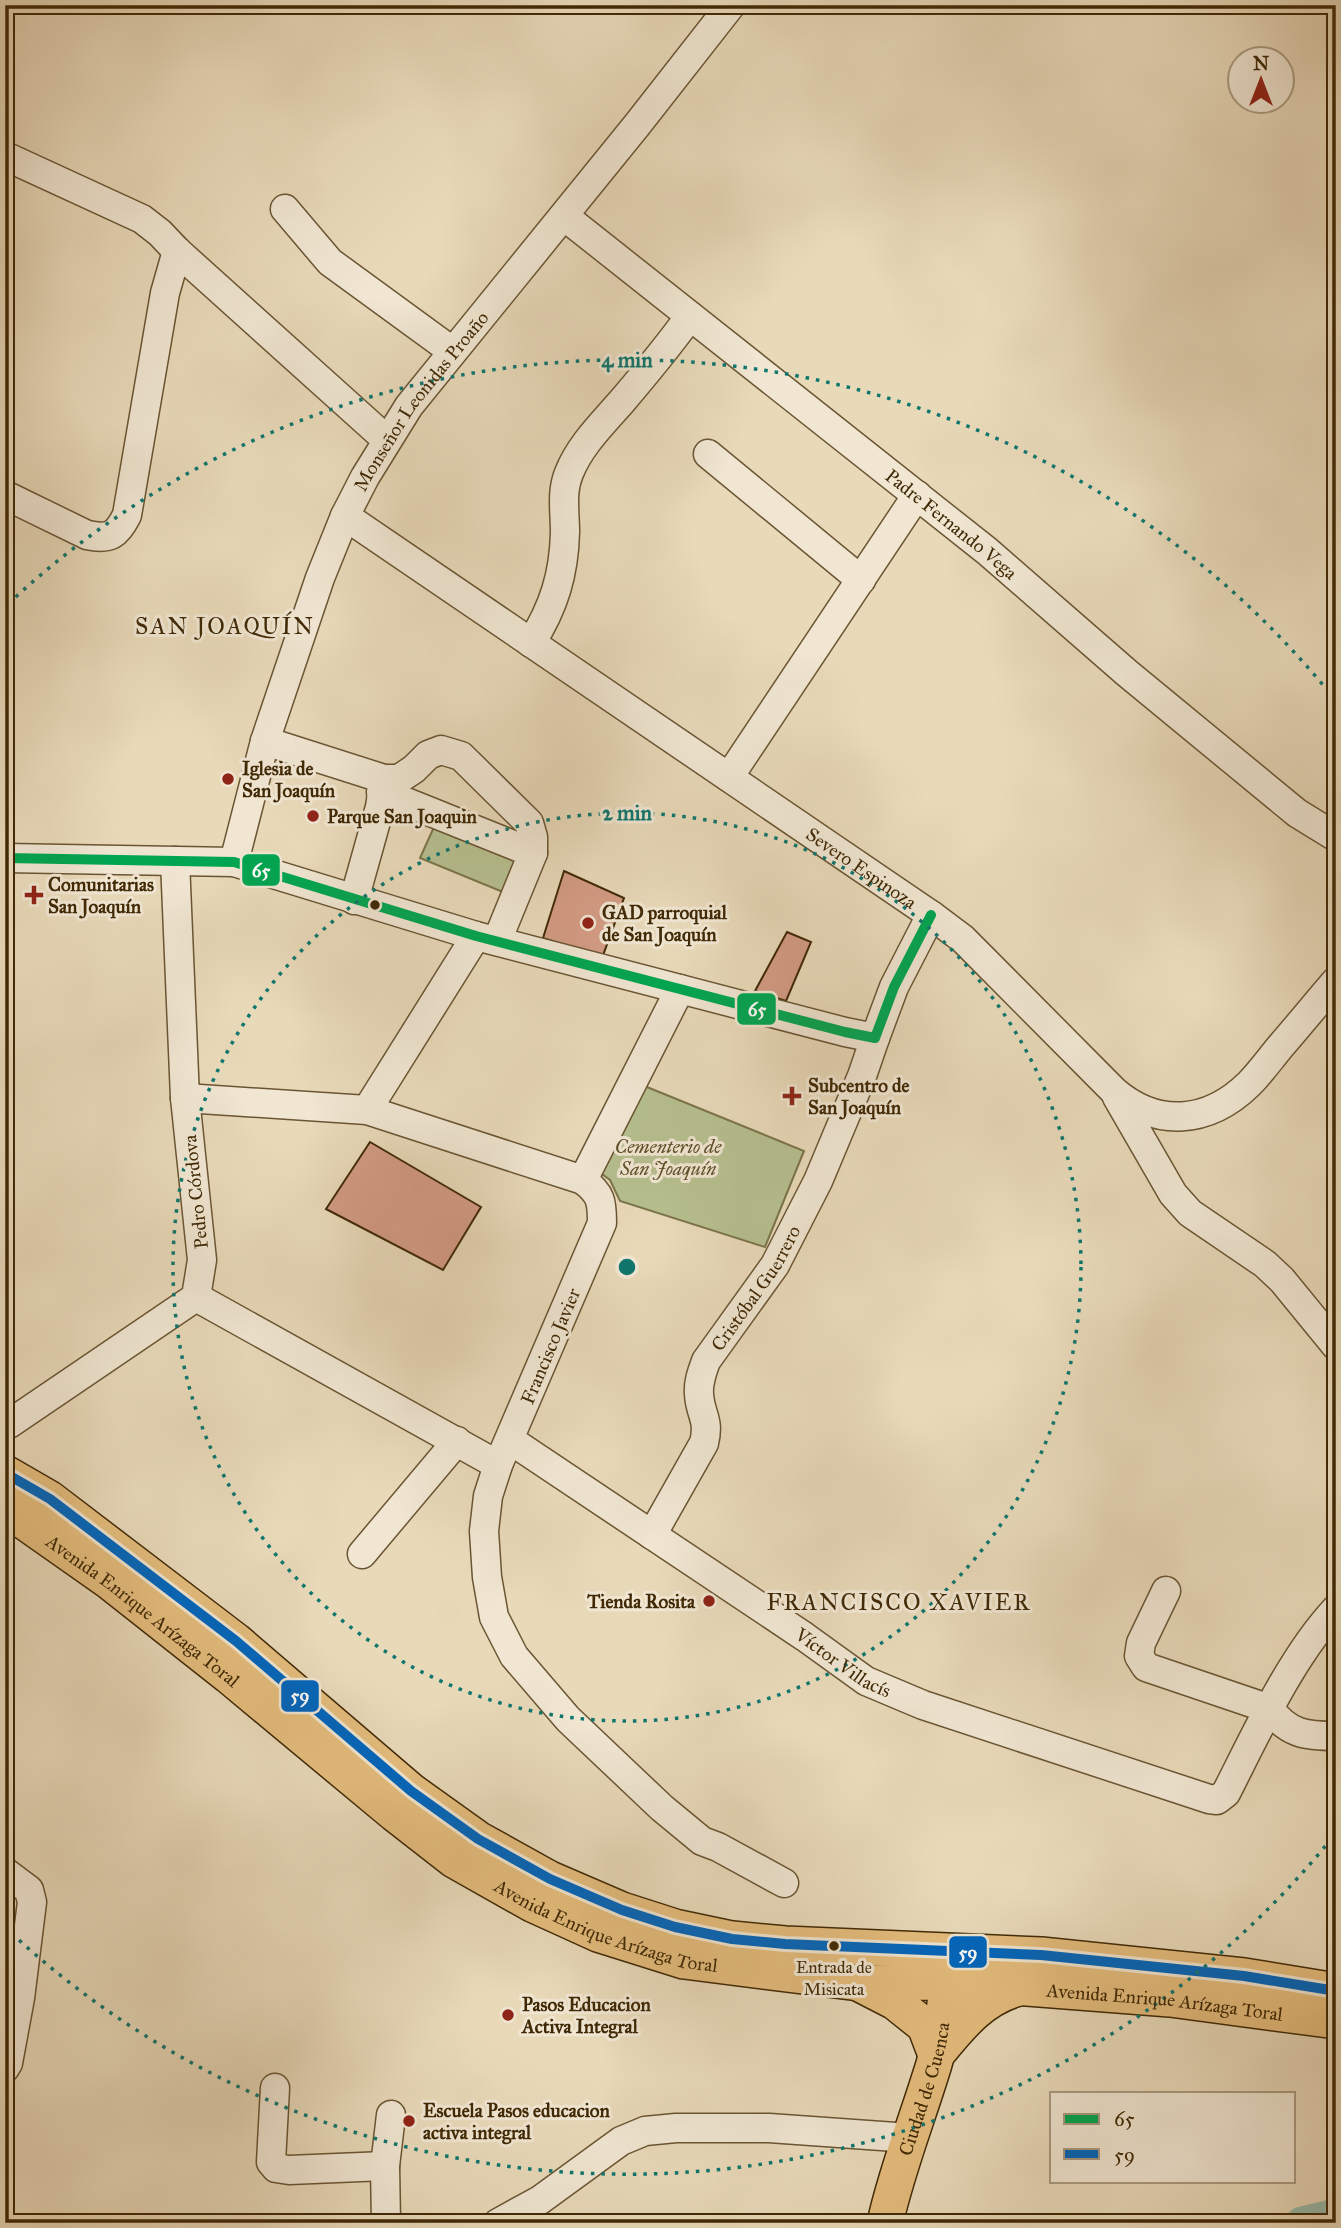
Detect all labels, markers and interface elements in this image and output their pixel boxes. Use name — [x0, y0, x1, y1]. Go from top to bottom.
north arrow — [1226, 46, 1296, 116]
text: N — [1253, 52, 1269, 75]
street label: Monseñor Leonidas Proaño — [349, 306, 494, 495]
text: 4 min — [601, 347, 653, 373]
street label: Padre Fernando Vega — [881, 464, 1023, 585]
district label: SAN JOAQUÍN — [135, 611, 315, 640]
place label: Iglesia de San Joaquín — [242, 757, 336, 803]
marker: Iglesia de San Joaquín — [220, 771, 236, 787]
text: 2 min — [602, 800, 652, 826]
place label: Parque San Joaquin — [327, 805, 478, 829]
marker: Parque San Joaquin — [305, 808, 321, 824]
street label: Severo Espinoza — [802, 822, 922, 914]
line badge: 65 — [241, 853, 281, 887]
text: 65 — [252, 859, 270, 882]
place label: Comunitarias San Joaquín — [48, 873, 154, 919]
marker: Comunitarias San Joaquín — [26, 887, 42, 903]
unlabelled marker — [368, 898, 382, 912]
place label: GAD parroquial de San Joaquín — [602, 901, 728, 947]
marker: GAD parroquial de San Joaquín — [580, 915, 596, 931]
line badge: 65 — [736, 992, 777, 1026]
text: 65 — [748, 998, 766, 1021]
place label: Subcentro de San Joaquín — [808, 1074, 909, 1120]
marker: Subcentro de San Joaquín — [782, 1086, 802, 1106]
street label: Pedro Córdova — [178, 1133, 213, 1250]
park label: Cementerio de San Joaquín — [615, 1135, 722, 1180]
street label: Cristóbal Guerrero — [706, 1221, 805, 1355]
centre of rings — [615, 1255, 639, 1279]
street label: Francisco Javier — [516, 1284, 587, 1408]
street label: Avenida Enrique Arízaga Toral — [41, 1529, 245, 1693]
district label: FRANCISCO XAVIER — [766, 1588, 1032, 1616]
place label: Tienda Rosita — [586, 1590, 696, 1613]
marker: Tienda Rosita — [701, 1593, 717, 1609]
street label: Víctor Villacís — [790, 1622, 895, 1702]
line badge: 59 — [280, 1679, 320, 1713]
text: 59 — [290, 1684, 310, 1708]
street label: Avenida Enrique Arízaga Toral — [489, 1874, 720, 1977]
line badge: 59 — [948, 1935, 988, 1969]
marker: Entrada de Misicata — [827, 1939, 841, 1953]
text: 59 — [958, 1941, 978, 1965]
place label: Entrada de Misicata — [796, 1957, 872, 2000]
street label: Avenida Enrique Arízaga Toral — [1045, 1979, 1285, 2026]
place label: Pasos Educacion Activa Integral — [520, 1993, 651, 2039]
marker: Pasos Educacion Activa Integral — [500, 2007, 516, 2023]
street label: Ciudad de Cuenca — [894, 2020, 955, 2159]
legend — [1050, 2092, 1296, 2182]
place label: Escuela Pasos educacion activa integral — [423, 2099, 611, 2145]
text: 65 — [1114, 2106, 1135, 2132]
marker: Escuela Pasos educacion activa integral — [401, 2113, 417, 2129]
text: 59 — [1114, 2142, 1135, 2168]

